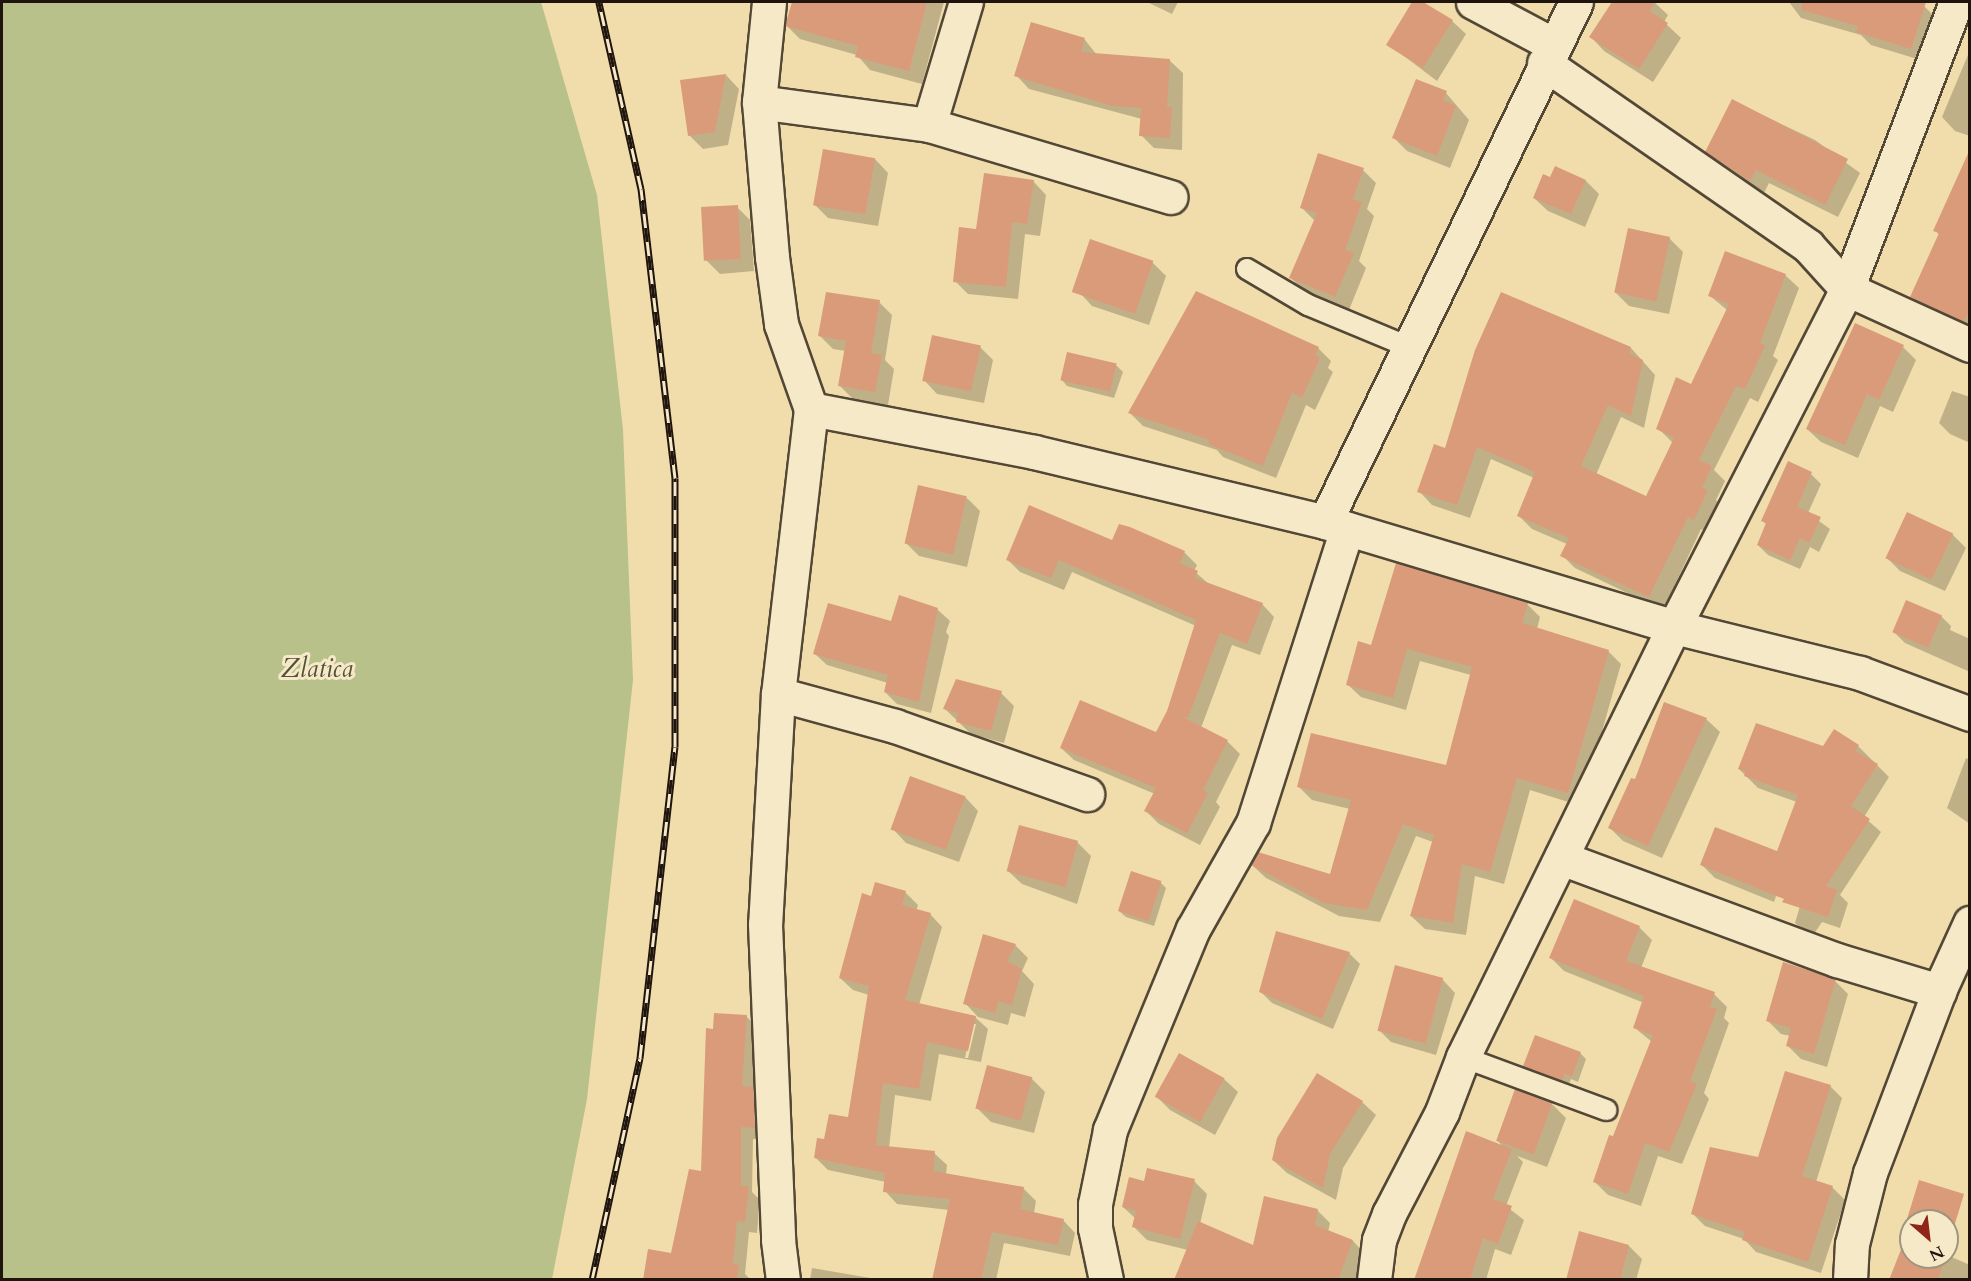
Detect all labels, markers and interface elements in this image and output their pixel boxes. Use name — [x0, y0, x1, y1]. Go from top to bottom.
park label: Zlatica — [281, 653, 353, 685]
north arrow — [1899, 1209, 1959, 1269]
text: N — [1925, 1240, 1948, 1266]

